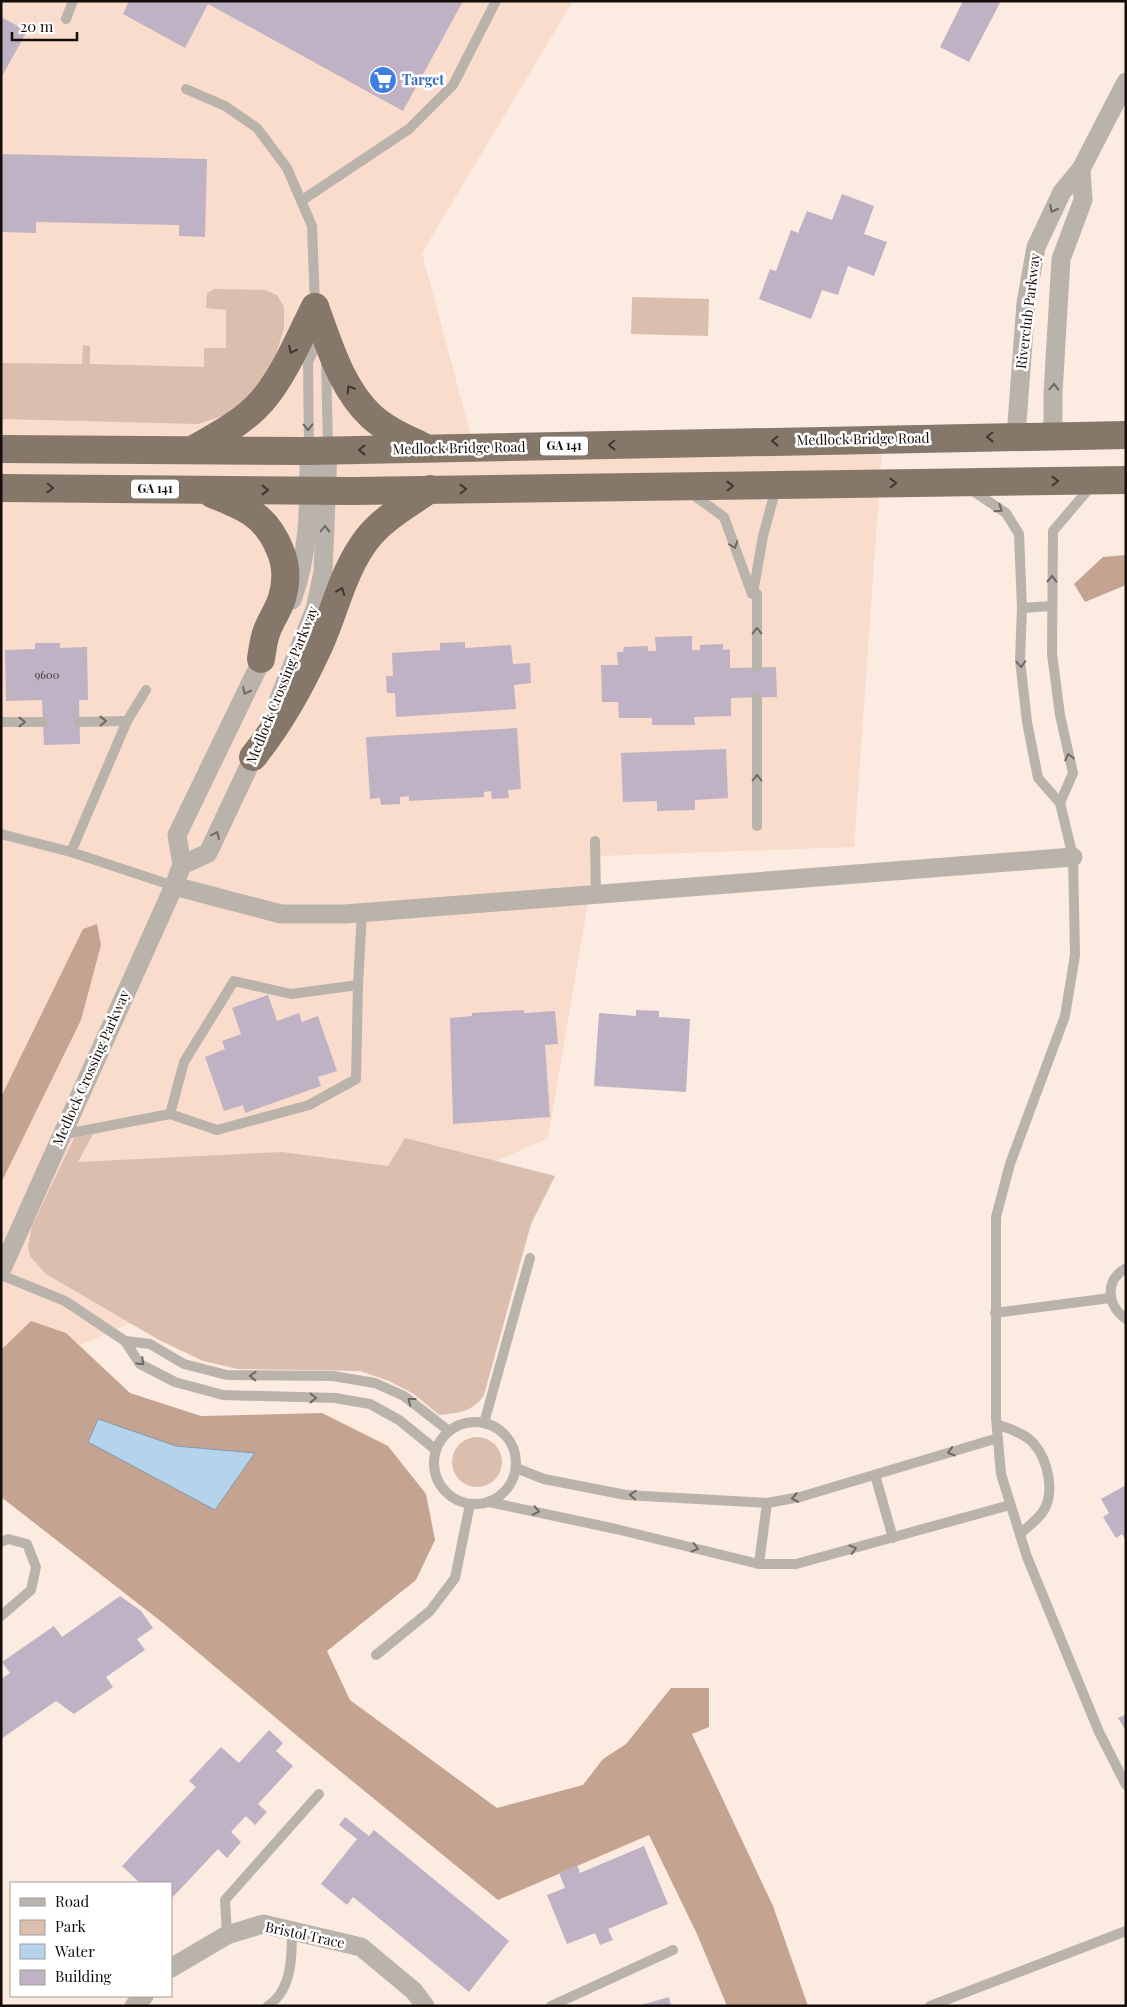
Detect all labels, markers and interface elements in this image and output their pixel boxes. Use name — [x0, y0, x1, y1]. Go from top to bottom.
scale bar — [12, 10, 78, 42]
text: 20 m — [20, 16, 54, 36]
supermarket icon: Target — [368, 65, 398, 95]
place label: Target — [402, 70, 444, 89]
one-way arrow — [1049, 203, 1059, 212]
street label: Riverclub Parkway — [1011, 252, 1044, 370]
one-way arrow — [288, 345, 299, 354]
one-way arrow — [1048, 383, 1059, 391]
one-way arrow — [347, 385, 356, 395]
one-way arrow — [303, 424, 313, 432]
street label: Medlock Bridge Road — [796, 428, 930, 449]
one-way arrow — [985, 431, 993, 442]
road number: GA 141 — [540, 436, 588, 456]
one-way arrow — [770, 436, 778, 447]
street label: Medlock Bridge Road — [392, 437, 526, 458]
one-way arrow — [608, 440, 616, 450]
one-way arrow — [358, 445, 366, 455]
one-way arrow — [1052, 476, 1059, 486]
one-way arrow — [889, 478, 897, 489]
road number: GA 141 — [131, 479, 179, 498]
one-way arrow — [726, 481, 734, 491]
one-way arrow — [46, 483, 54, 493]
one-way arrow — [459, 484, 467, 494]
one-way arrow — [262, 485, 269, 495]
one-way arrow — [994, 502, 1003, 512]
one-way arrow — [319, 525, 330, 533]
one-way arrow — [728, 540, 738, 549]
one-way arrow — [1047, 575, 1057, 582]
one-way arrow — [334, 587, 345, 596]
street label: Medlock Crossing Parkway — [241, 603, 322, 767]
one-way arrow — [752, 626, 762, 634]
one-way arrow — [1015, 660, 1026, 668]
house number: 9600 — [35, 667, 60, 682]
one-way arrow — [242, 686, 252, 695]
one-way arrow — [100, 716, 108, 727]
one-way arrow — [18, 717, 26, 727]
one-way arrow — [1064, 753, 1075, 762]
one-way arrow — [752, 773, 762, 781]
one-way arrow — [210, 831, 221, 840]
street label: Medlock Crossing Parkway — [48, 987, 134, 1149]
one-way arrow — [135, 1356, 144, 1365]
one-way arrow — [249, 1371, 257, 1381]
one-way arrow — [309, 1393, 317, 1403]
one-way arrow — [407, 1398, 416, 1407]
one-way arrow — [947, 1446, 956, 1456]
one-way arrow — [629, 1490, 637, 1501]
one-way arrow — [791, 1492, 800, 1502]
one-way arrow — [532, 1505, 541, 1515]
one-way arrow — [690, 1543, 698, 1553]
one-way arrow — [848, 1544, 856, 1554]
legend — [10, 1882, 172, 1997]
text: Road — [55, 1891, 89, 1911]
text: Park — [55, 1916, 87, 1936]
street label: Bristol Trace — [264, 1917, 347, 1952]
text: Water — [54, 1941, 95, 1961]
text: Building — [55, 1966, 112, 1986]

